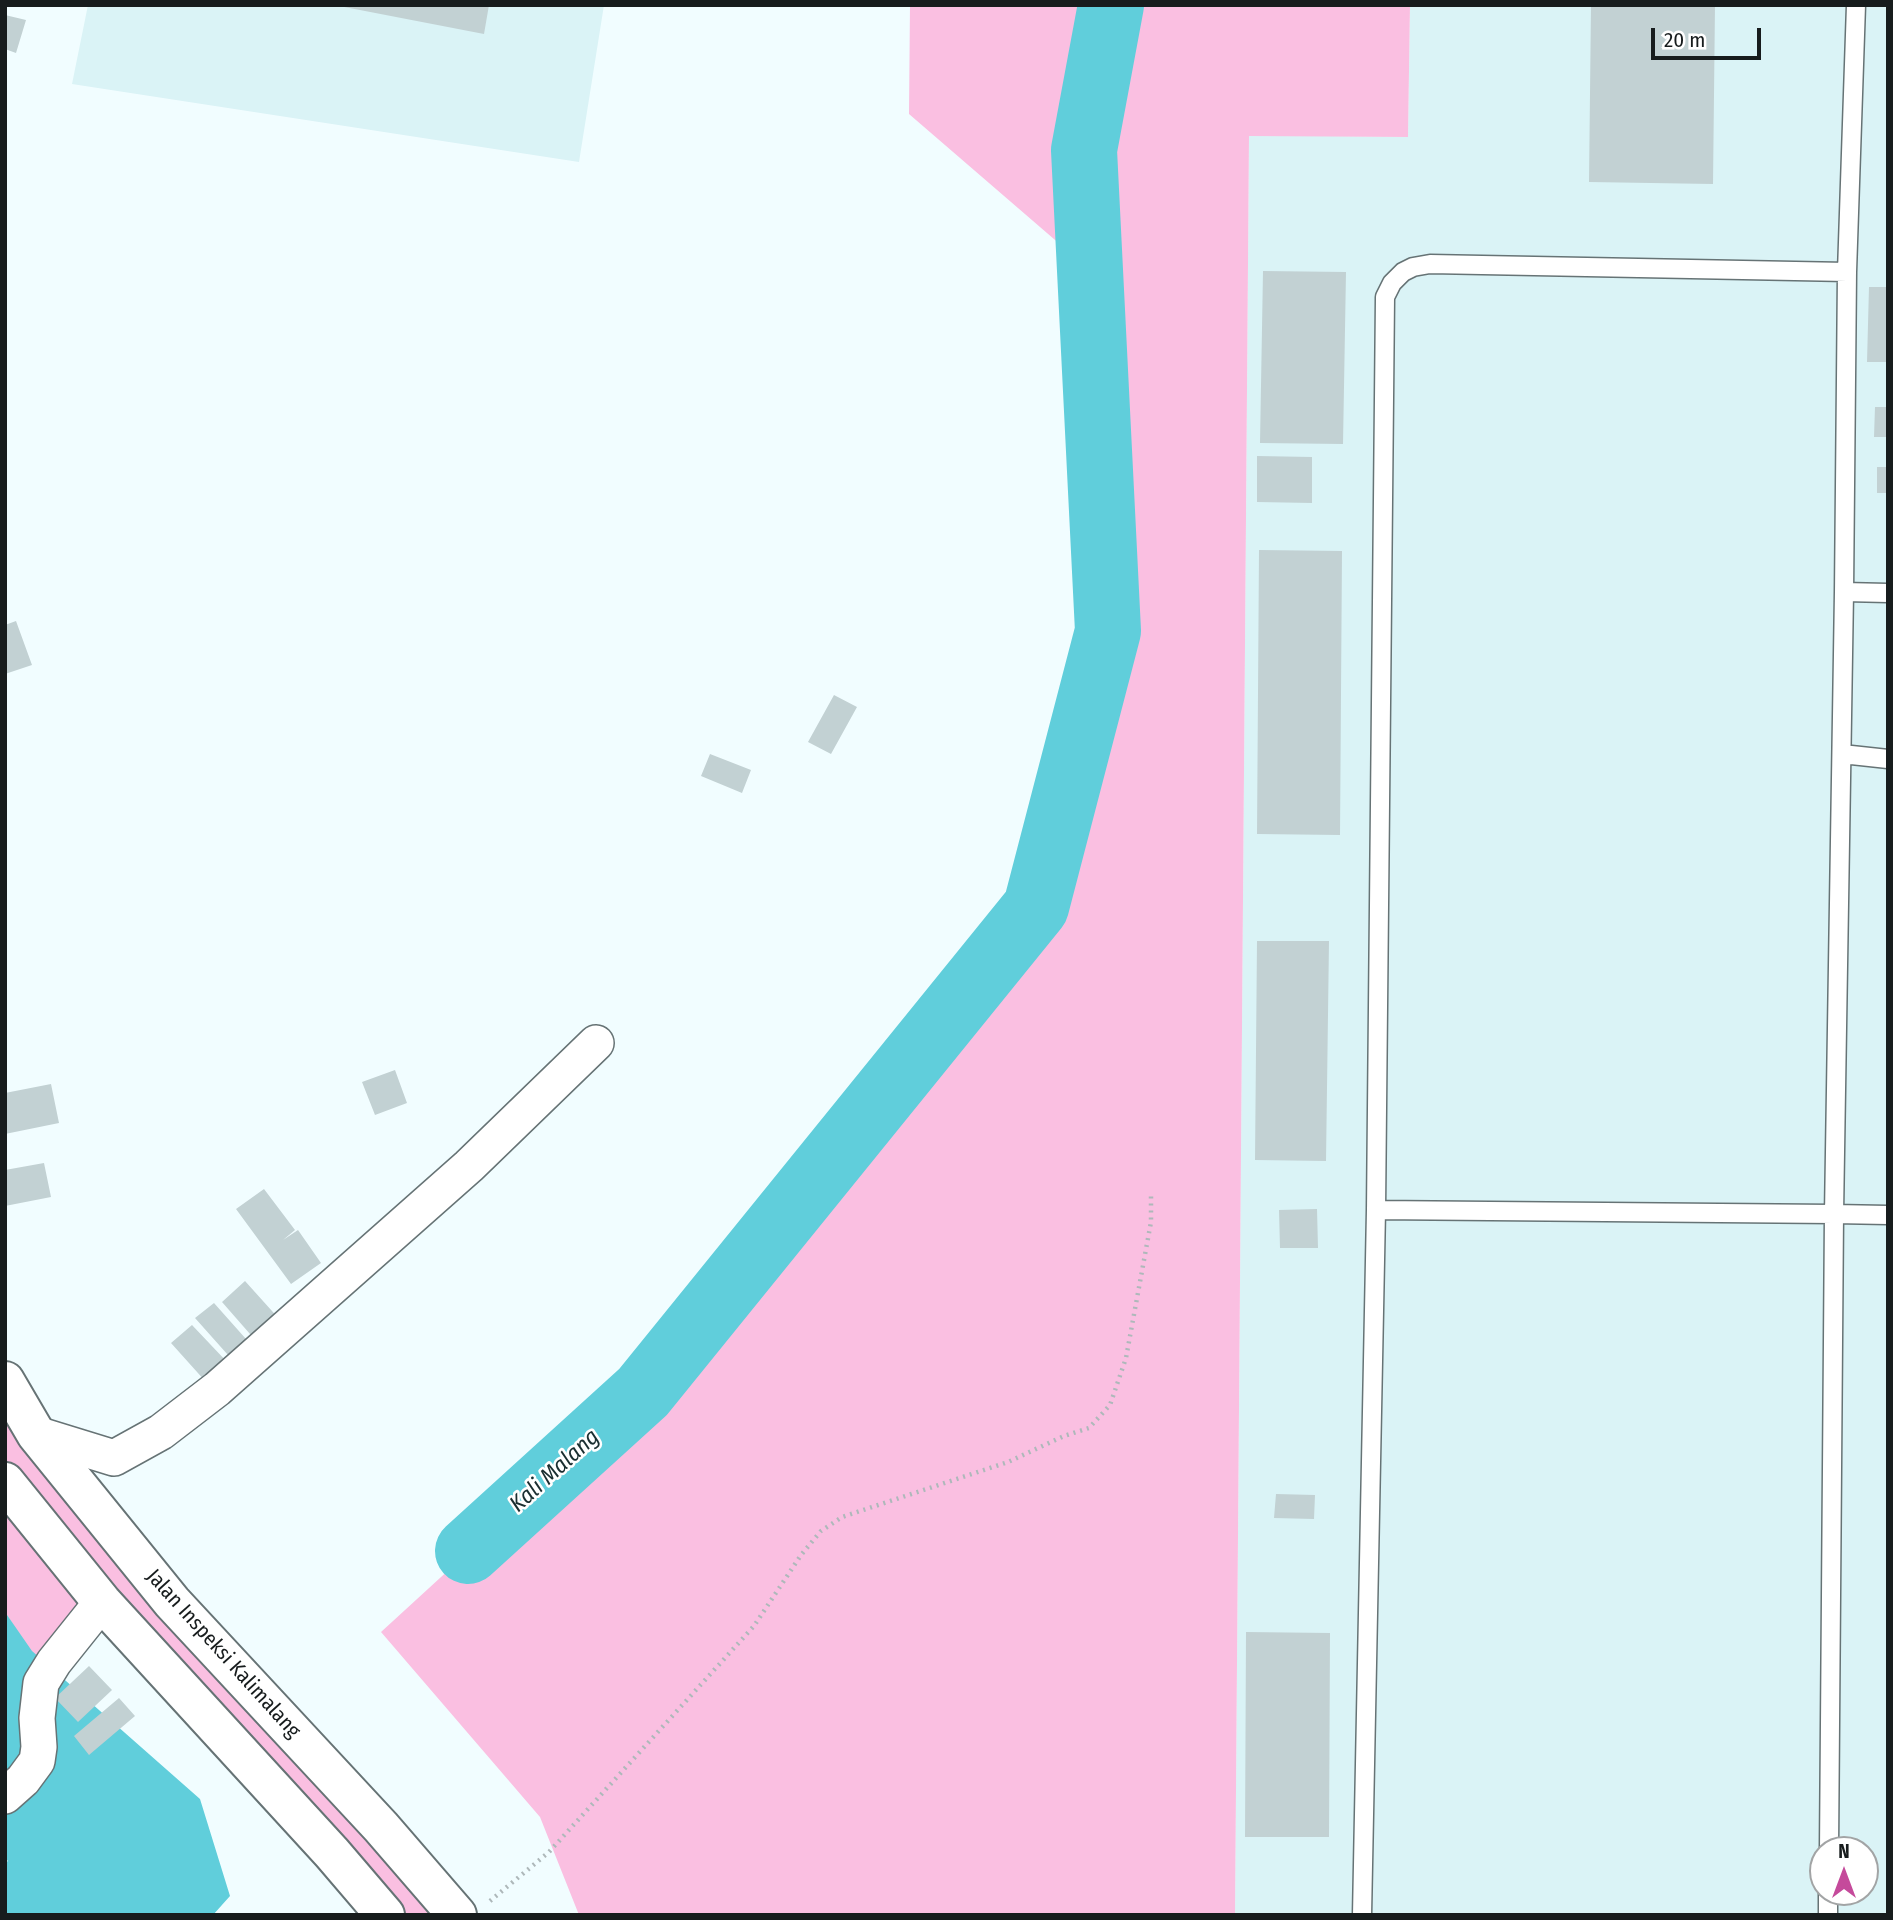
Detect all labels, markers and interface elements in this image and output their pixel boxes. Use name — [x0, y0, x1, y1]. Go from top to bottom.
scale bar — [1655, 14, 1765, 58]
text: 20 m — [1664, 27, 1705, 53]
water label: Kali Malang — [505, 1424, 605, 1518]
street label: Jalan Inspeksi Kalimalang — [141, 1564, 305, 1744]
north arrow — [1809, 1836, 1879, 1906]
text: N — [1838, 1840, 1850, 1863]

